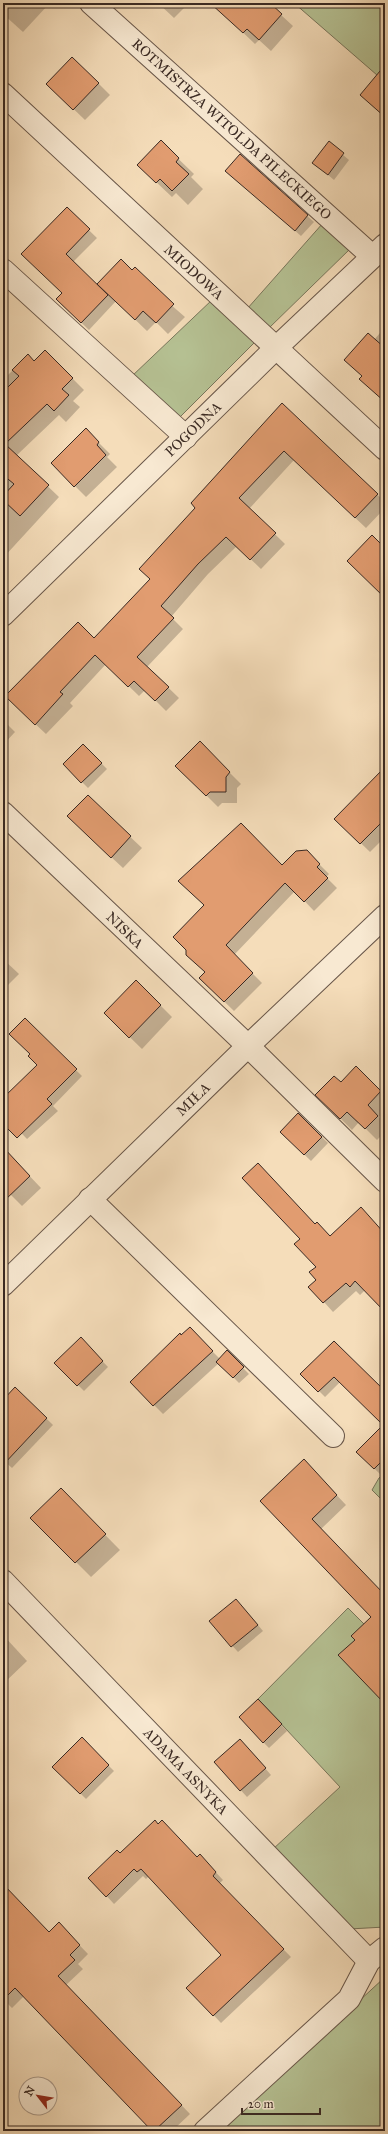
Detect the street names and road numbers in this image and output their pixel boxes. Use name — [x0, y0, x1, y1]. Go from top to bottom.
street label: ROTMISTRZA WITOLDA PILECKIEGO — [128, 35, 335, 224]
street label: MIODOWA — [160, 241, 227, 304]
street label: POGODNA — [162, 398, 225, 460]
street label: NISKA — [102, 909, 147, 953]
street label: MIŁA — [173, 1079, 214, 1120]
street label: ADAMA ASNYKA — [139, 1724, 232, 1819]

